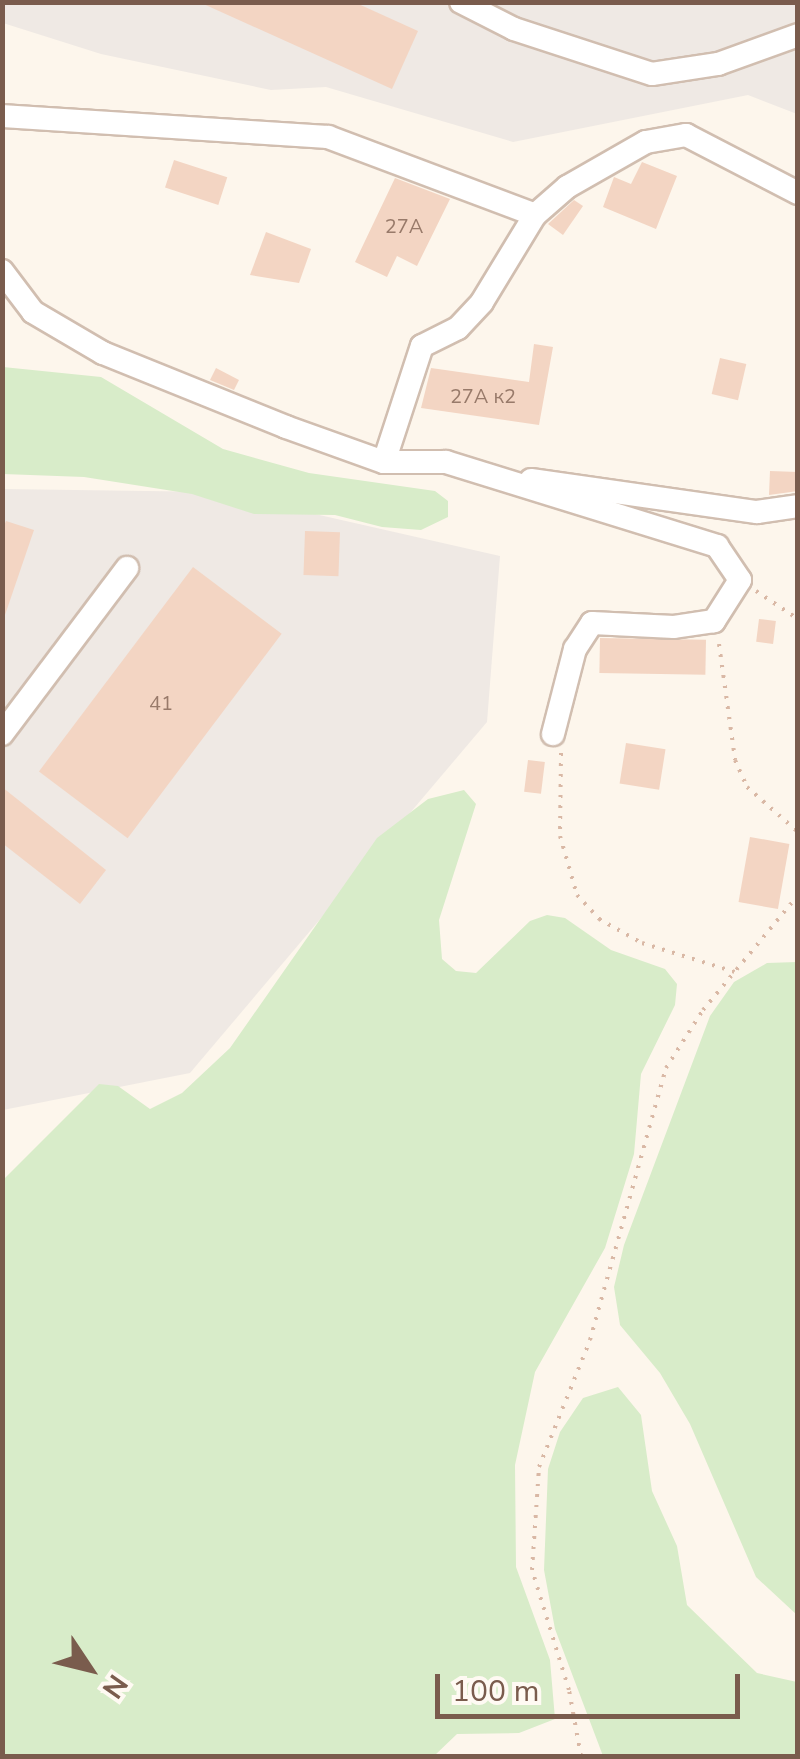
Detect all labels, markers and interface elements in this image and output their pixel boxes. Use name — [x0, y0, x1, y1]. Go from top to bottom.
house number: 27А — [385, 214, 423, 238]
house number: 27А к2 — [450, 384, 516, 408]
house number: 41 — [149, 691, 173, 715]
north arrow — [40, 1619, 140, 1719]
scale bar — [440, 1654, 745, 1716]
text: N — [93, 1667, 136, 1706]
text: 100 m — [452, 1671, 539, 1712]

